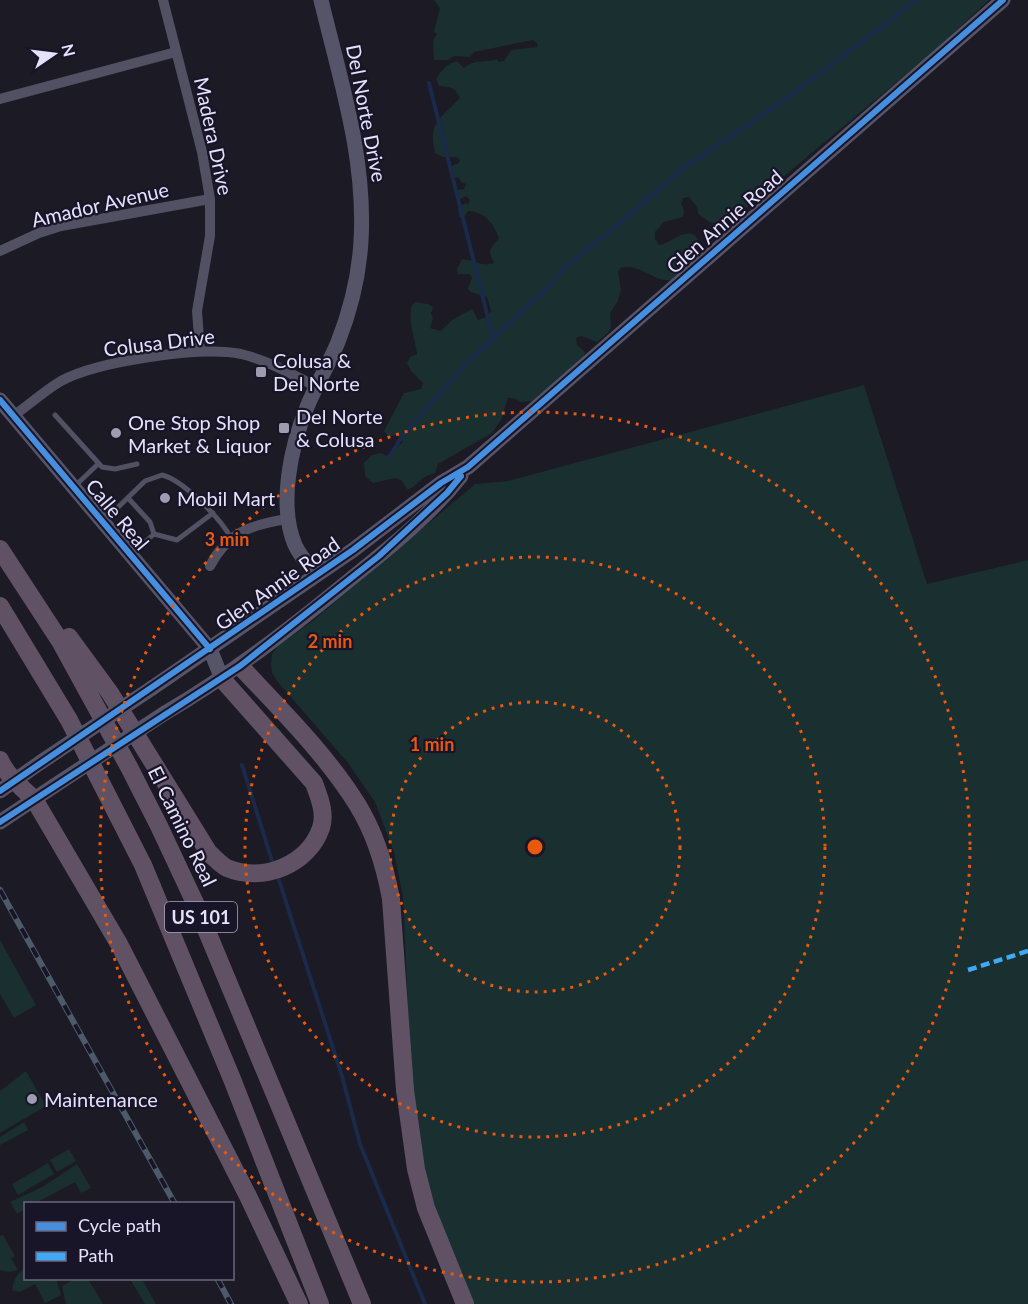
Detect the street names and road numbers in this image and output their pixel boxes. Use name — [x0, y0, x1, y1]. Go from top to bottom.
street label: Del Norte Drive — [342, 42, 392, 184]
street label: Madera Drive — [190, 75, 238, 197]
street label: Glen Annie Road — [661, 164, 787, 278]
street label: Amador Avenue — [29, 177, 171, 231]
street label: Colusa Drive — [102, 323, 216, 361]
street label: Calle Real — [81, 474, 155, 554]
street label: Glen Annie Road — [210, 531, 344, 635]
street label: El Camino Real — [144, 762, 222, 890]
road number: US 101 — [165, 902, 237, 932]

